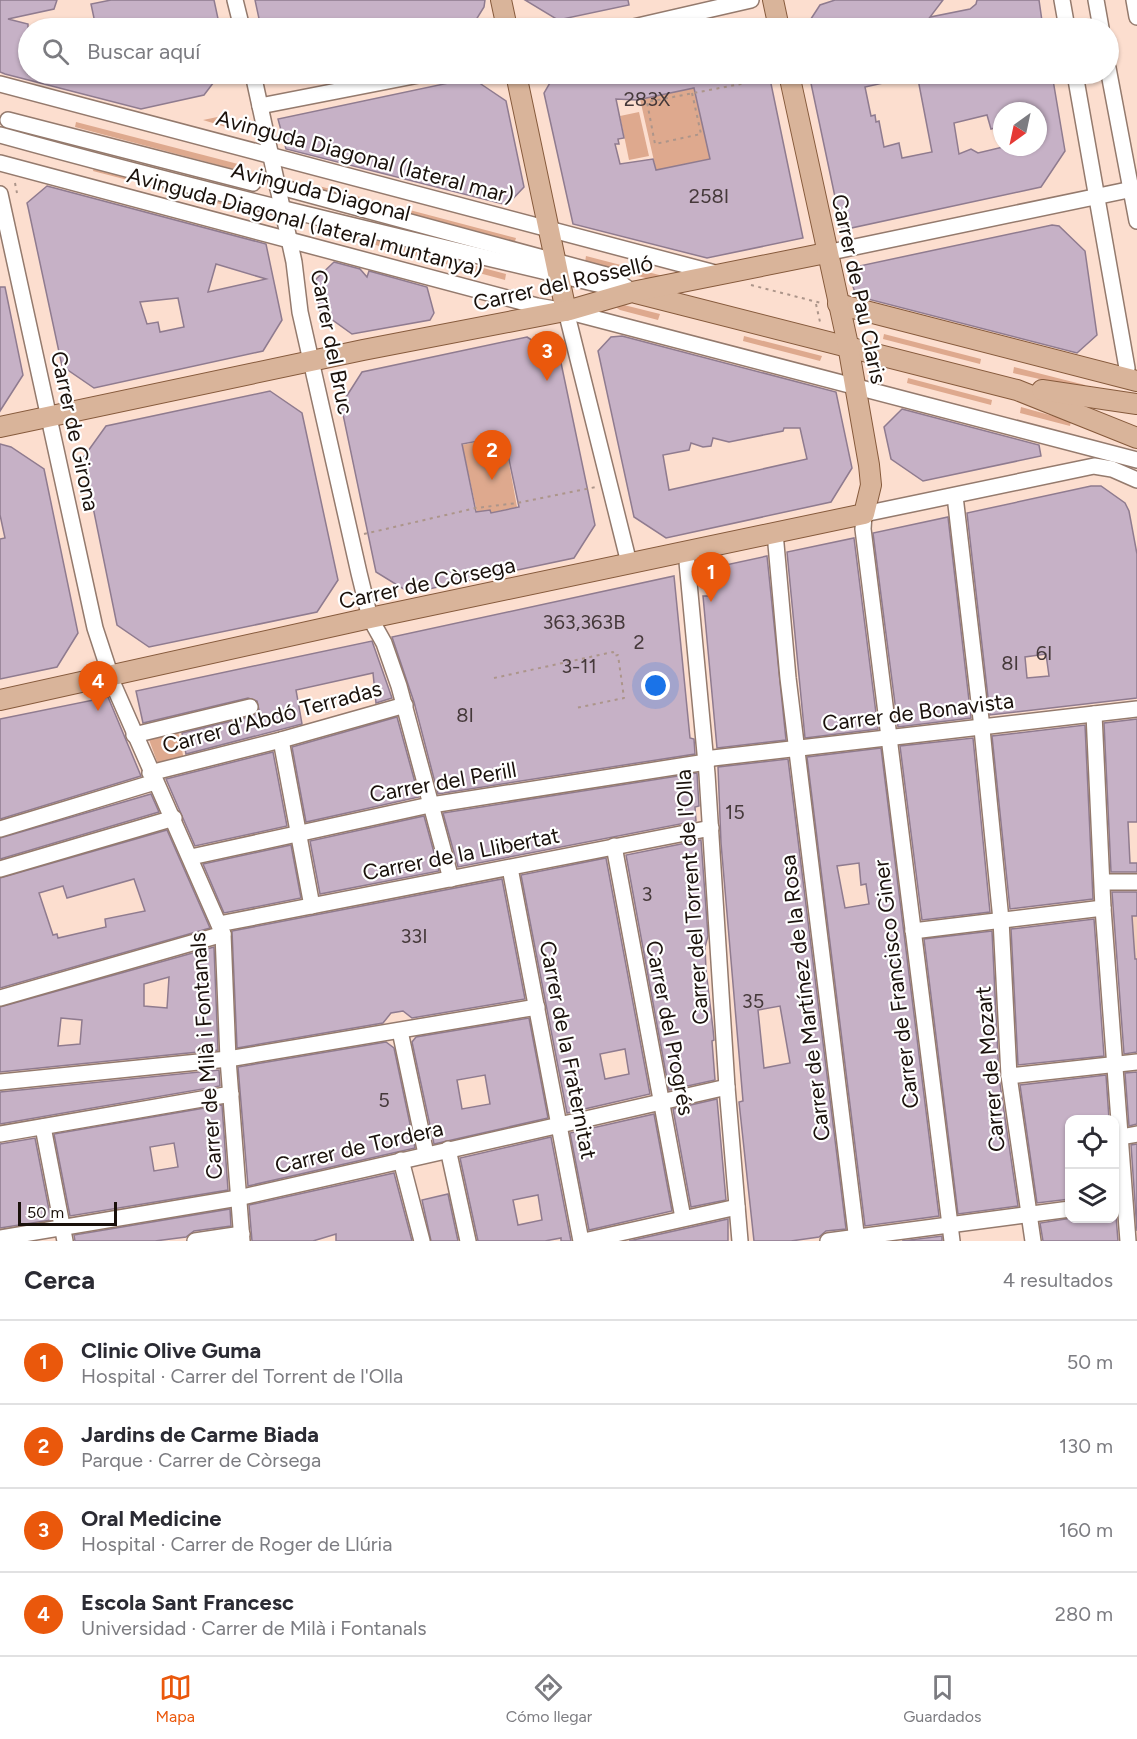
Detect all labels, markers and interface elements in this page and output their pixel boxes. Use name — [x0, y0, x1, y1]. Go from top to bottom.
search box — [18, 18, 1119, 84]
icon: search — [39, 35, 72, 68]
text: Buscar aquí — [87, 38, 200, 65]
house number: 283X — [624, 87, 671, 111]
north arrow — [993, 102, 1047, 156]
street label: Avinguda Diagonal (lateral mar) — [213, 104, 517, 210]
street label: Avinguda Diagonal — [229, 157, 413, 227]
street label: Avinguda Diagonal (lateral muntanya) — [124, 161, 486, 283]
house number: 258I — [689, 184, 729, 208]
street label: Carrer de Pau Claris — [826, 192, 892, 386]
street label: Carrer del Rosselló — [471, 249, 655, 317]
street label: Carrer del Bruc — [305, 267, 359, 417]
pin: 3 — [528, 332, 566, 381]
street label: Carrer de Girona — [45, 349, 105, 513]
pin: 2 — [472, 430, 512, 480]
street label: Carrer de Còrsega — [336, 551, 518, 615]
pin: 1 — [692, 552, 730, 602]
house number: 363,363B — [543, 610, 625, 634]
house number: 2 — [633, 630, 645, 654]
house number: 6I — [1036, 641, 1052, 665]
house number: 8I — [1001, 651, 1019, 675]
house number: 3-11 — [561, 654, 597, 678]
pin: 4 — [78, 662, 118, 711]
your location — [641, 671, 670, 700]
street label: Carrer d'Abdó Terradas — [159, 675, 385, 759]
street label: Carrer de Bonavista — [821, 687, 1015, 737]
house number: 8I — [456, 703, 474, 727]
street label: Carrer del Perill — [367, 756, 519, 808]
street label: Carrer del Torrent de l'Olla — [670, 768, 714, 1026]
house number: 15 — [725, 800, 745, 824]
street label: Carrer de la Llibertat — [360, 822, 562, 886]
street label: Carrer de Martínez de la Rosa — [774, 853, 836, 1143]
street label: Carrer de Francisco Giner — [867, 857, 925, 1110]
house number: 3 — [642, 882, 652, 906]
house number: 33I — [400, 924, 428, 948]
street label: Carrer de Milà i Fontanals — [184, 931, 228, 1181]
street label: Carrer de la Fraternitat — [534, 938, 602, 1162]
street label: Carrer del Progrés — [640, 938, 700, 1118]
street label: Carrer de Mozart — [969, 985, 1011, 1153]
house number: 35 — [742, 989, 764, 1013]
house number: 5 — [378, 1088, 390, 1112]
street label: Carrer de Tordera — [272, 1115, 446, 1179]
map controls — [1065, 1115, 1119, 1223]
button: locate — [1065, 1115, 1119, 1169]
button: layers — [1065, 1169, 1119, 1223]
scale bar — [18, 1199, 117, 1226]
text: 50 m — [27, 1203, 64, 1222]
text: Cerca — [24, 1264, 95, 1296]
text: 4 resultados — [1003, 1268, 1113, 1292]
text: Clinic Olive Guma — [81, 1337, 261, 1364]
text: 1 — [39, 1350, 48, 1374]
text: 50 m — [1067, 1350, 1113, 1374]
text: Hospital · Carrer del Torrent de l'Olla — [81, 1364, 403, 1388]
text: Jardins de Carme Biada — [81, 1421, 319, 1448]
text: 2 — [38, 1434, 49, 1458]
text: 130 m — [1059, 1434, 1113, 1458]
text: Parque · Carrer de Còrsega — [81, 1448, 321, 1472]
text: Oral Medicine — [81, 1505, 221, 1532]
text: 3 — [38, 1518, 49, 1542]
text: 160 m — [1059, 1518, 1113, 1542]
text: Hospital · Carrer de Roger de Llúria — [81, 1532, 392, 1556]
text: Escola Sant Francesc — [81, 1589, 294, 1616]
text: 4 — [37, 1602, 50, 1626]
text: 280 m — [1055, 1602, 1113, 1626]
text: Universidad · Carrer de Milà i Fontanals — [81, 1616, 427, 1640]
tab: Mapa — [155, 1671, 195, 1726]
tab: Cómo llegar — [506, 1671, 592, 1726]
tab: Guardados — [903, 1671, 981, 1726]

